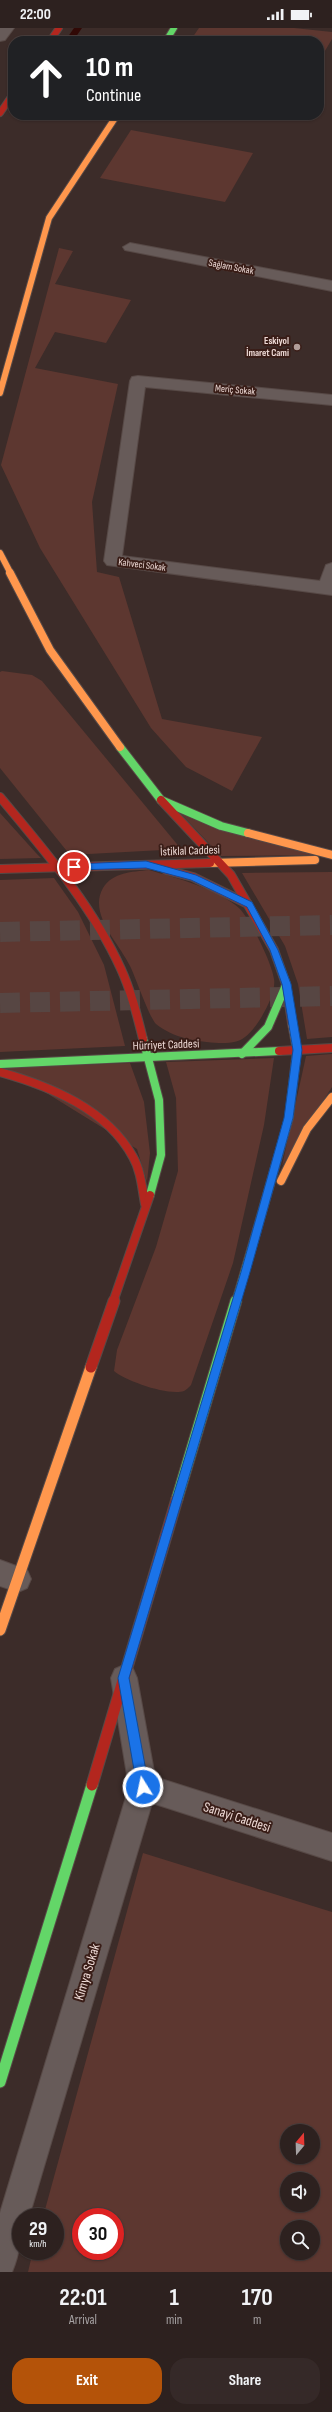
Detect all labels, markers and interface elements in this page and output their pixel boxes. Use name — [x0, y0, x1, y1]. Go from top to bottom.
text: 22:00 — [20, 5, 51, 24]
text: 10 m — [86, 51, 133, 84]
icon: ahead — [20, 52, 72, 104]
text: Continue — [86, 85, 141, 106]
street label: Sağlam Sokak — [207, 257, 255, 277]
place label: Eskiyol İmaret Cami — [246, 335, 289, 359]
marker: Eskiyol İmaret Cami — [292, 342, 302, 352]
street label: Meriç Sokak — [214, 382, 256, 398]
street label: Kahveci Sokak — [118, 556, 167, 574]
street label: İstiklal Caddesi — [160, 842, 220, 860]
pin — [57, 850, 91, 884]
icon: arrive — [63, 856, 85, 878]
street label: Hürriyet Caddesi — [132, 1036, 200, 1054]
position arrow — [122, 1766, 164, 1808]
street label: Sanayi Caddesi — [201, 1798, 273, 1836]
street label: Kimya Sokak — [70, 1941, 104, 2003]
north arrow — [280, 2124, 320, 2164]
map controls — [280, 2124, 320, 2260]
button: sound — [280, 2172, 320, 2212]
speed limit sign: 30 — [72, 2208, 124, 2260]
text: 29 — [29, 2217, 47, 2241]
button: search — [280, 2220, 320, 2260]
text: km/h — [29, 2238, 47, 2250]
text: 22:01 — [59, 2283, 107, 2312]
text: 1 — [169, 2283, 179, 2312]
text: 170 — [242, 2283, 273, 2312]
text: Arrival — [69, 2312, 97, 2328]
text: min — [166, 2312, 182, 2328]
text: m — [253, 2312, 261, 2328]
button: Exit — [12, 2358, 162, 2404]
button: Share — [170, 2358, 320, 2404]

